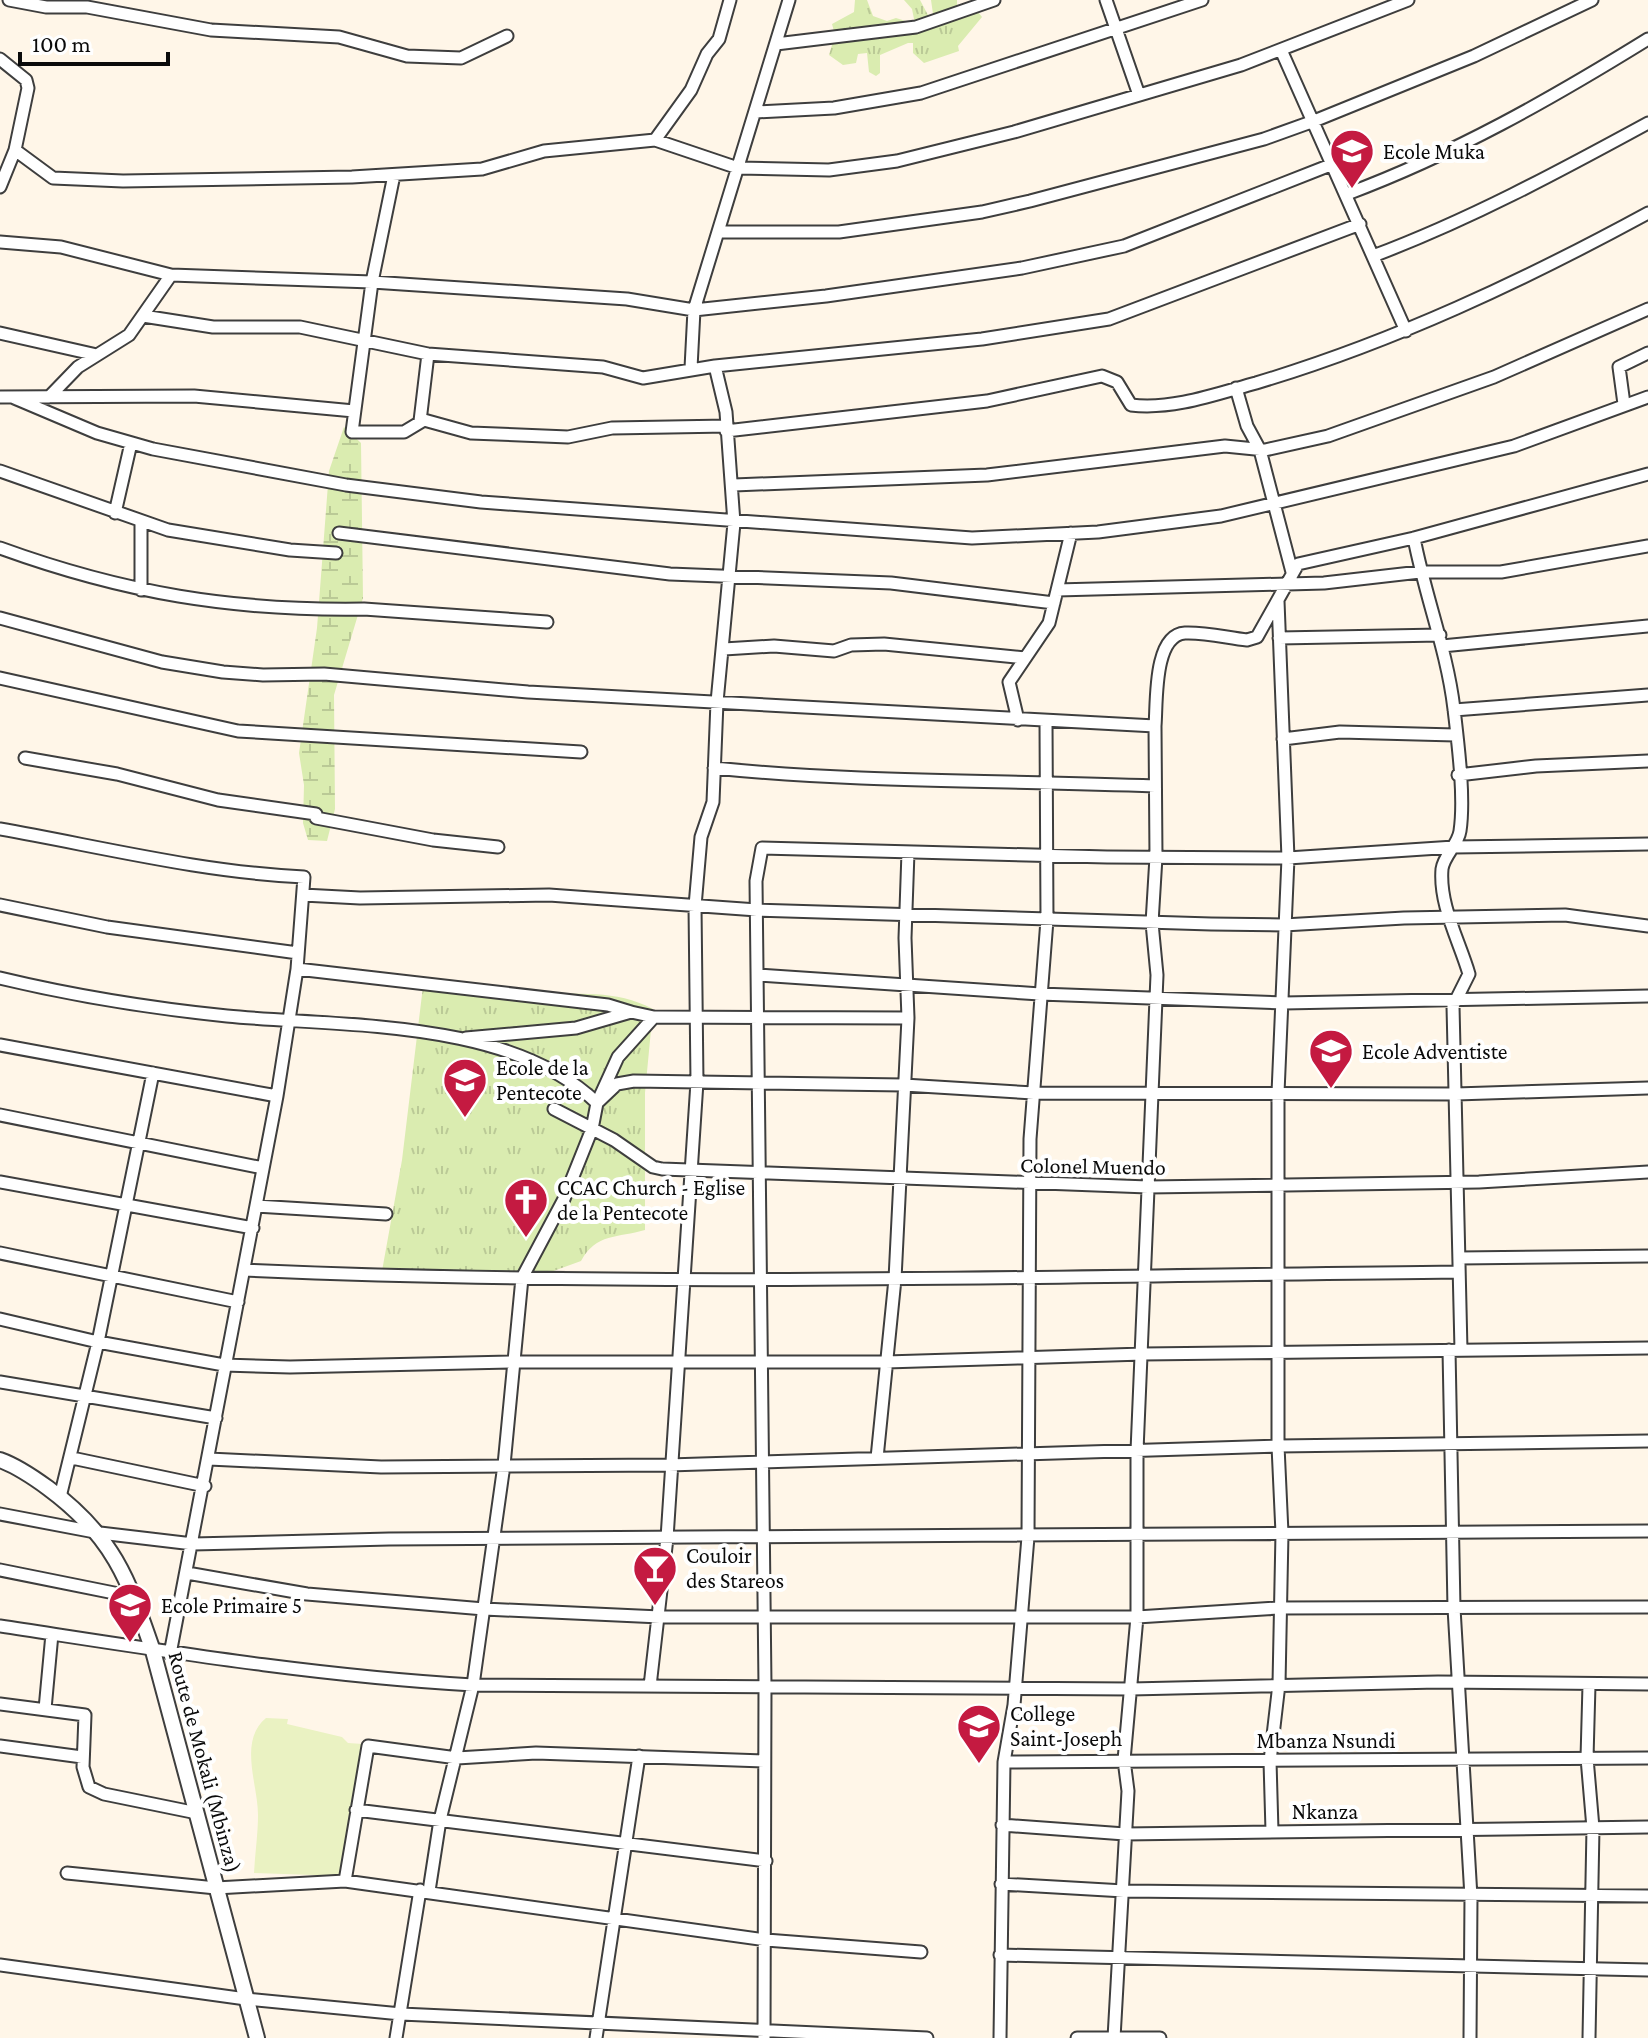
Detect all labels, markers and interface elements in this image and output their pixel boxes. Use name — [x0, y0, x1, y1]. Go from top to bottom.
scale bar — [20, 16, 168, 66]
text: 100 m — [32, 30, 91, 57]
school or university icon: Ecole Muka — [1328, 127, 1376, 190]
place label: Ecole Muka — [1383, 139, 1485, 164]
school or university icon: Ecole Adventiste — [1307, 1027, 1355, 1090]
place label: Ecole Adventiste — [1362, 1039, 1507, 1064]
place label: Ecole de la Pentecote — [496, 1055, 589, 1105]
school or university icon: Ecole de la Pentecote — [441, 1056, 489, 1119]
street label: Colonel Muendo — [1020, 1152, 1166, 1180]
place label: CCAC Church - Eglise de la Pentecote — [557, 1175, 745, 1225]
church icon: CCAC Church - Eglise de la Pentecote — [502, 1176, 550, 1239]
place label: Couloir des Stareos — [686, 1543, 784, 1593]
bar icon: Couloir des Stareos — [631, 1544, 679, 1607]
school or university icon: Ecole Primaire 5 — [106, 1581, 154, 1644]
place label: Ecole Primaire 5 — [161, 1593, 302, 1618]
street label: Route de Mokali (Mbinza) — [162, 1648, 247, 1876]
place label: College Saint-Joseph — [1010, 1701, 1123, 1751]
school or university icon: College Saint-Joseph — [955, 1702, 1003, 1765]
street label: Mbanza Nsundi — [1257, 1728, 1396, 1753]
street label: Nkanza — [1292, 1799, 1358, 1824]

